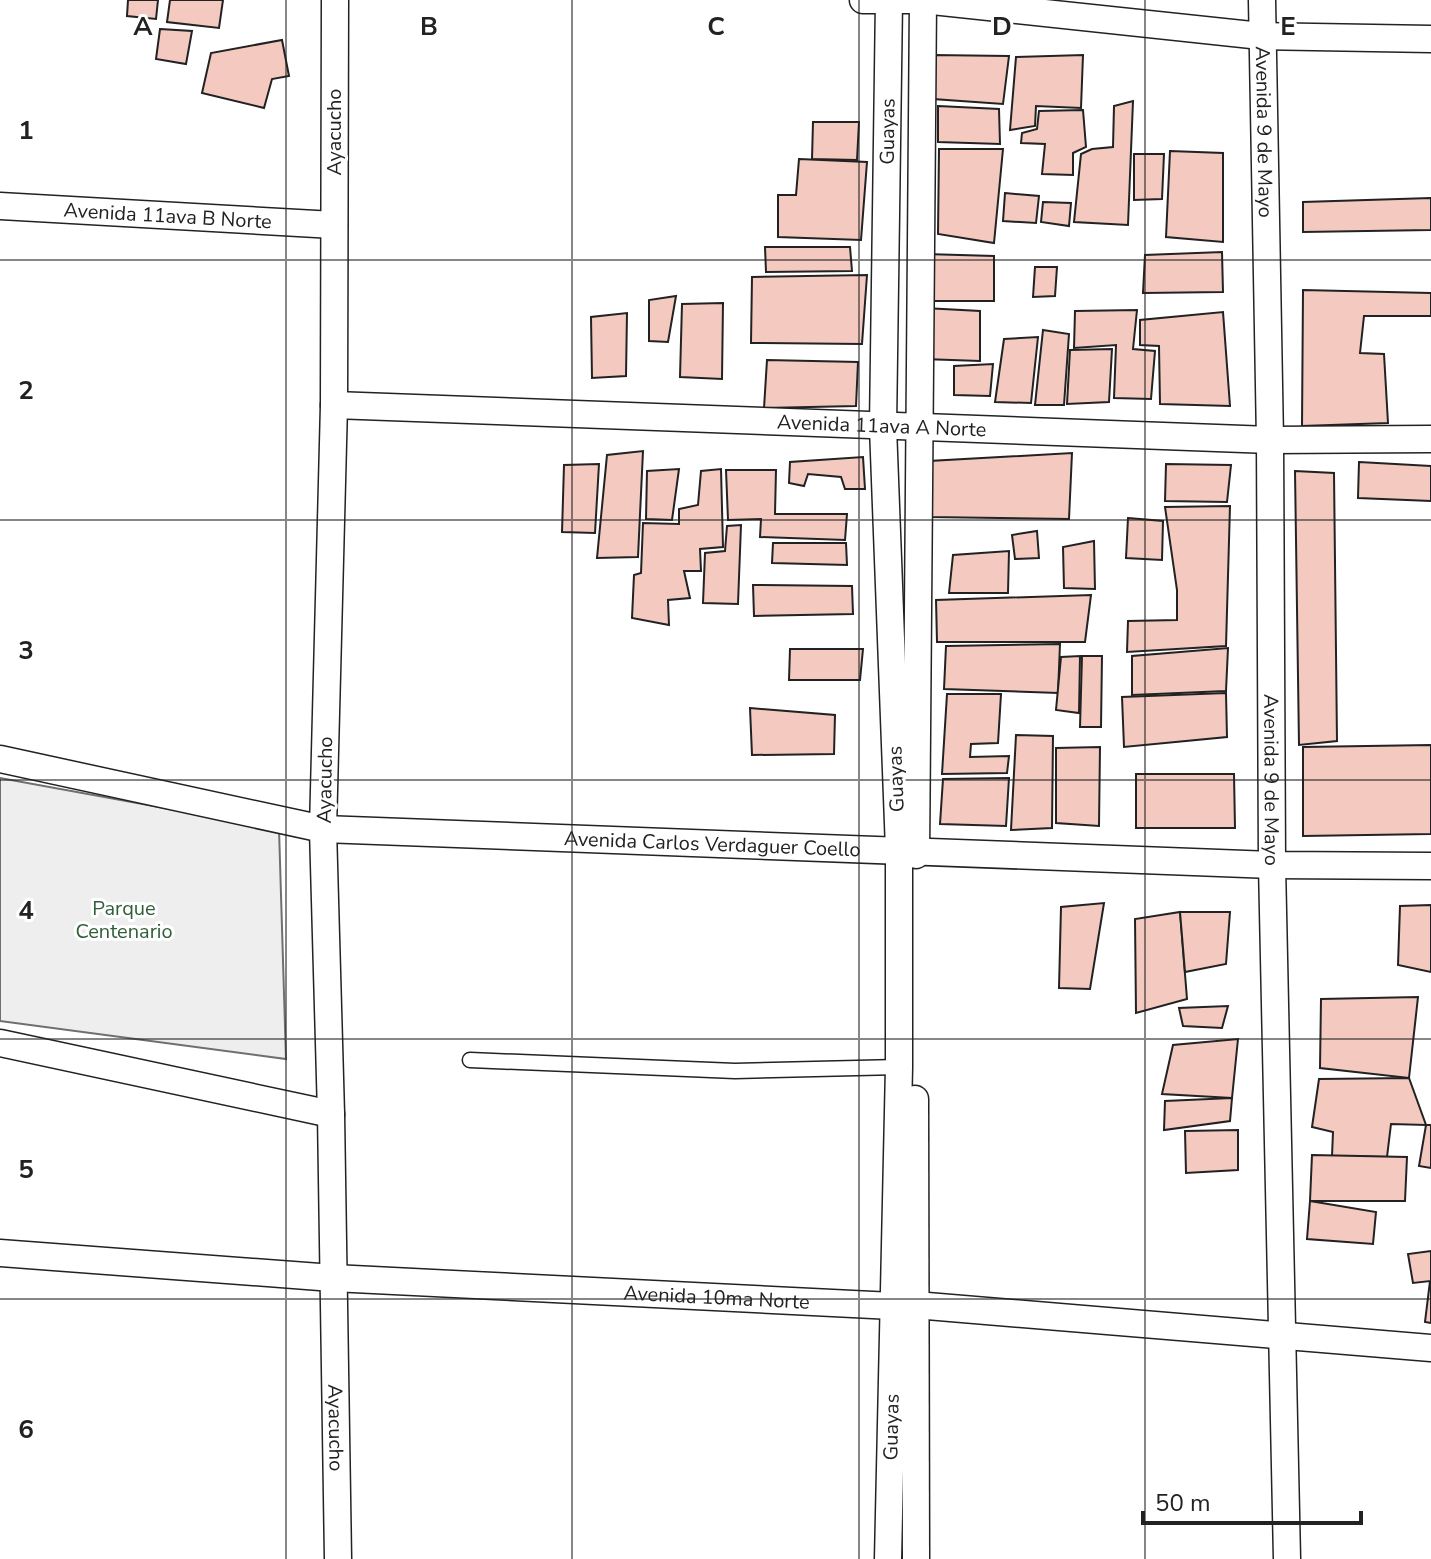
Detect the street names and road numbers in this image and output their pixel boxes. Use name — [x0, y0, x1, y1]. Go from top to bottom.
street label: Avenida 9 de Mayo — [1249, 46, 1279, 218]
street label: Ayacucho — [321, 89, 348, 175]
street label: Guayas — [873, 98, 901, 165]
street label: Avenida 11ava B Norte — [63, 196, 273, 235]
street label: Avenida 11ava A Norte — [776, 408, 987, 443]
street label: Avenida 9 de Mayo — [1258, 694, 1286, 866]
street label: Ayacucho — [311, 736, 339, 824]
street label: Guayas — [881, 745, 911, 813]
street label: Avenida Carlos Verdaguer Coello — [563, 825, 861, 863]
street label: Avenida 10ma Norte — [623, 1279, 810, 1315]
street label: Ayacucho — [322, 1384, 350, 1471]
street label: Guayas — [877, 1393, 905, 1461]

